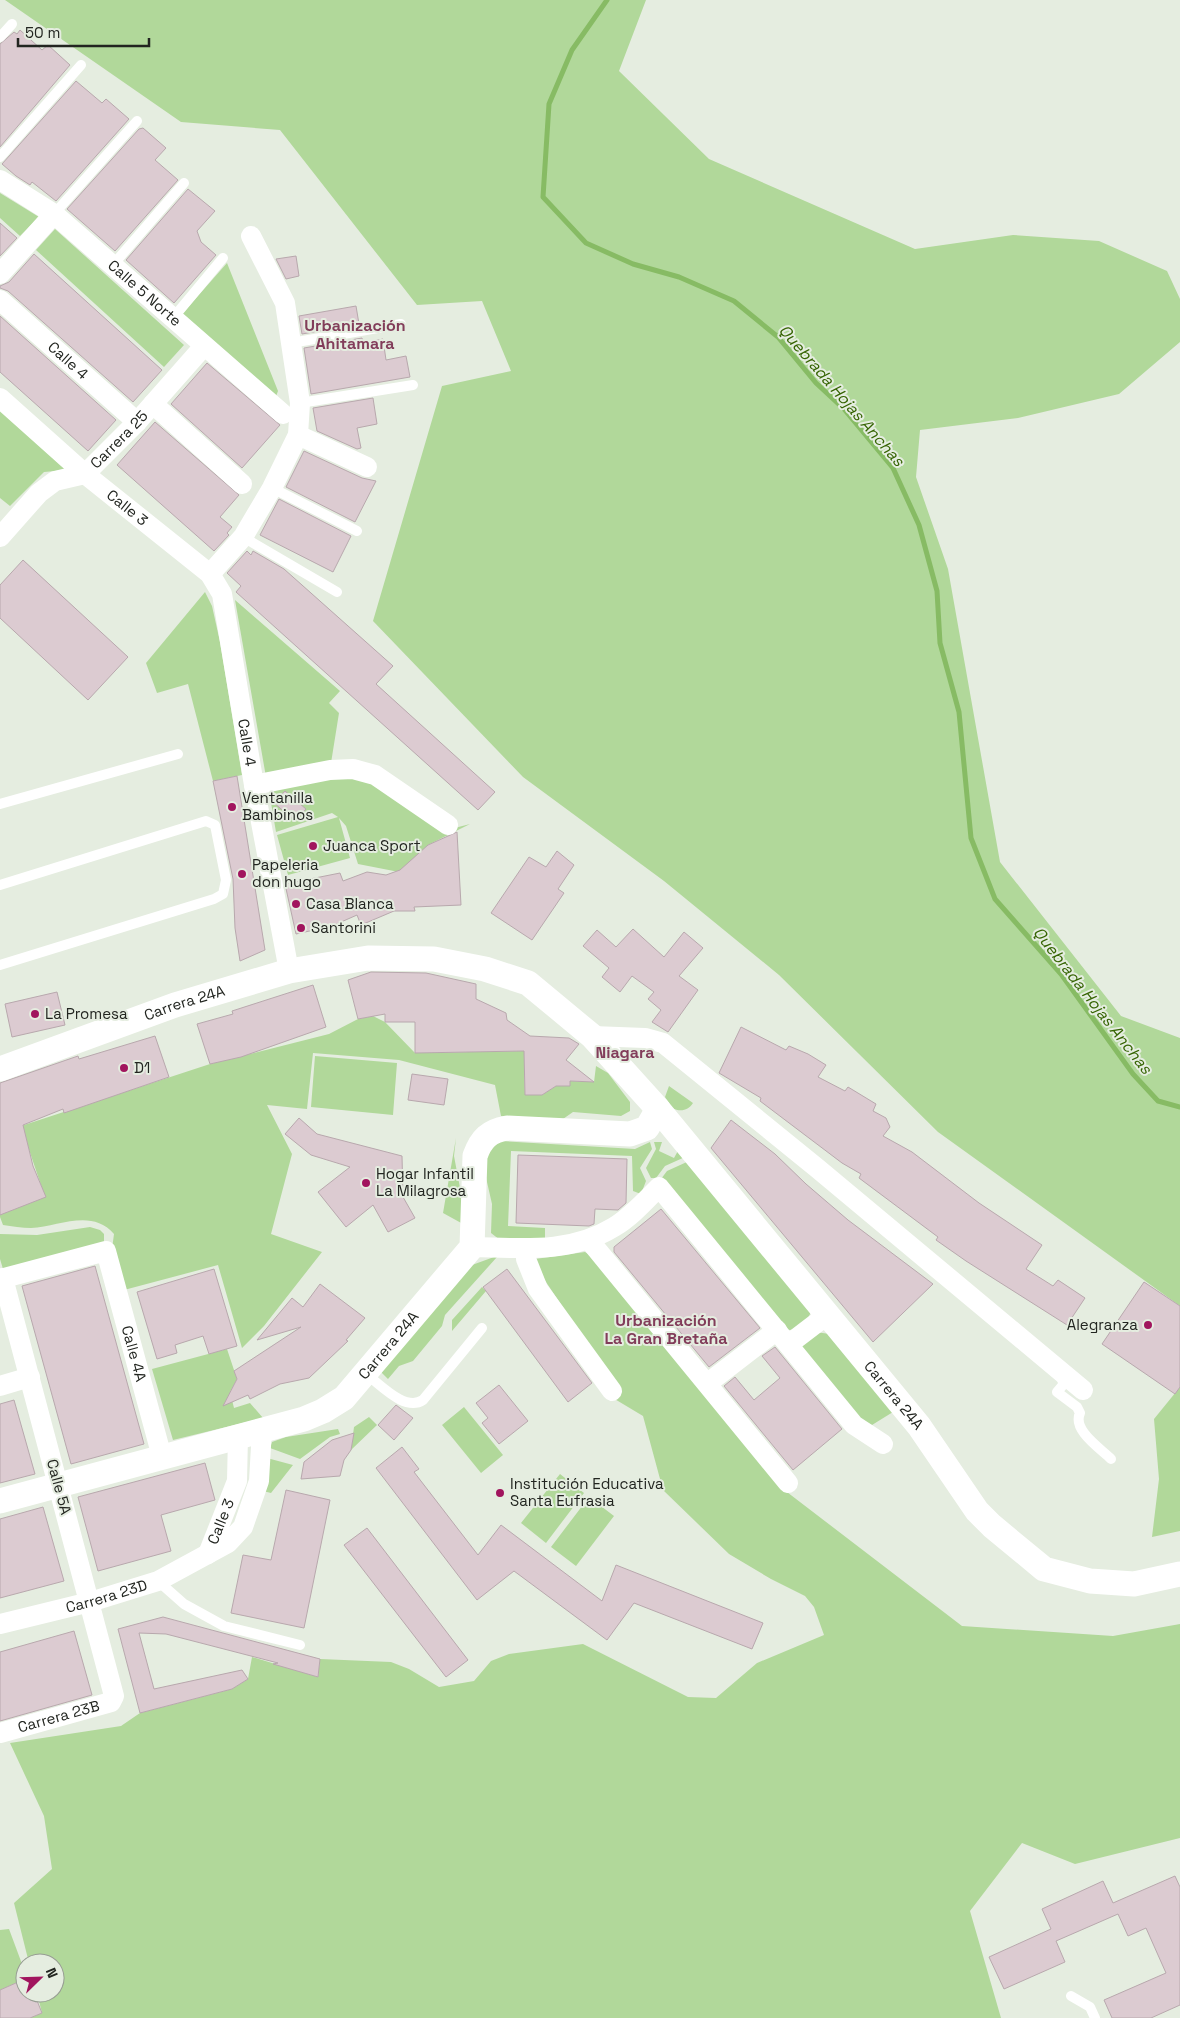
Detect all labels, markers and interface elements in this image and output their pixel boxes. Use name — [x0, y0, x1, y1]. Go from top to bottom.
scale bar — [18, 15, 149, 47]
text: 50 m — [25, 23, 60, 42]
street label: Calle 5 Norte — [104, 255, 186, 330]
district label: Urbanización Ahitamara — [304, 315, 406, 354]
water label: Quebrada Hojas Anchas — [774, 320, 909, 471]
street label: Calle 4 — [44, 337, 92, 383]
street label: Carrera 25 — [86, 406, 152, 472]
street label: Calle 3 — [103, 485, 152, 530]
street label: Calle 4 — [234, 717, 261, 768]
place label: Ventanilla Bambinos — [242, 788, 313, 824]
marker: Ventanilla Bambinos — [226, 801, 238, 813]
place label: Juanca Sport — [323, 836, 421, 855]
marker: Juanca Sport — [307, 840, 319, 852]
place label: Papeleria don hugo — [252, 855, 321, 891]
marker: Papeleria don hugo — [236, 868, 248, 880]
place label: Casa Blanca — [306, 894, 394, 913]
marker: Casa Blanca — [290, 898, 302, 910]
place label: Santorini — [311, 918, 376, 937]
marker: Santorini — [295, 922, 307, 934]
water label: Quebrada Hojas Anchas — [1029, 922, 1157, 1079]
street label: Carrera 24A — [141, 981, 227, 1024]
place label: La Promesa — [45, 1004, 128, 1023]
marker: La Promesa — [29, 1008, 41, 1020]
district label: Niagara — [596, 1042, 654, 1063]
place label: D1 — [134, 1058, 150, 1077]
marker: D1 — [118, 1062, 130, 1074]
place label: Hogar Infantil La Milagrosa — [376, 1164, 474, 1200]
marker: Hogar Infantil La Milagrosa — [360, 1177, 372, 1189]
street label: Carrera 24A — [354, 1307, 423, 1383]
district label: Urbanización La Gran Bretaña — [604, 1310, 728, 1349]
place label: Alegranza — [1067, 1315, 1138, 1334]
marker: Alegranza — [1142, 1319, 1154, 1331]
street label: Calle 4A — [118, 1323, 151, 1384]
street label: Carrera 24A — [860, 1357, 928, 1434]
street label: Calle 5A — [43, 1457, 76, 1517]
place label: Institución Educativa Santa Eufrasia — [510, 1474, 664, 1510]
marker: Institución Educativa Santa Eufrasia — [494, 1487, 506, 1499]
street label: Calle 3 — [203, 1496, 238, 1547]
street label: Carrera 23D — [64, 1575, 149, 1617]
street label: Carrera 23B — [16, 1696, 102, 1737]
north arrow — [15, 1953, 65, 2003]
text: N — [42, 1965, 62, 1981]

